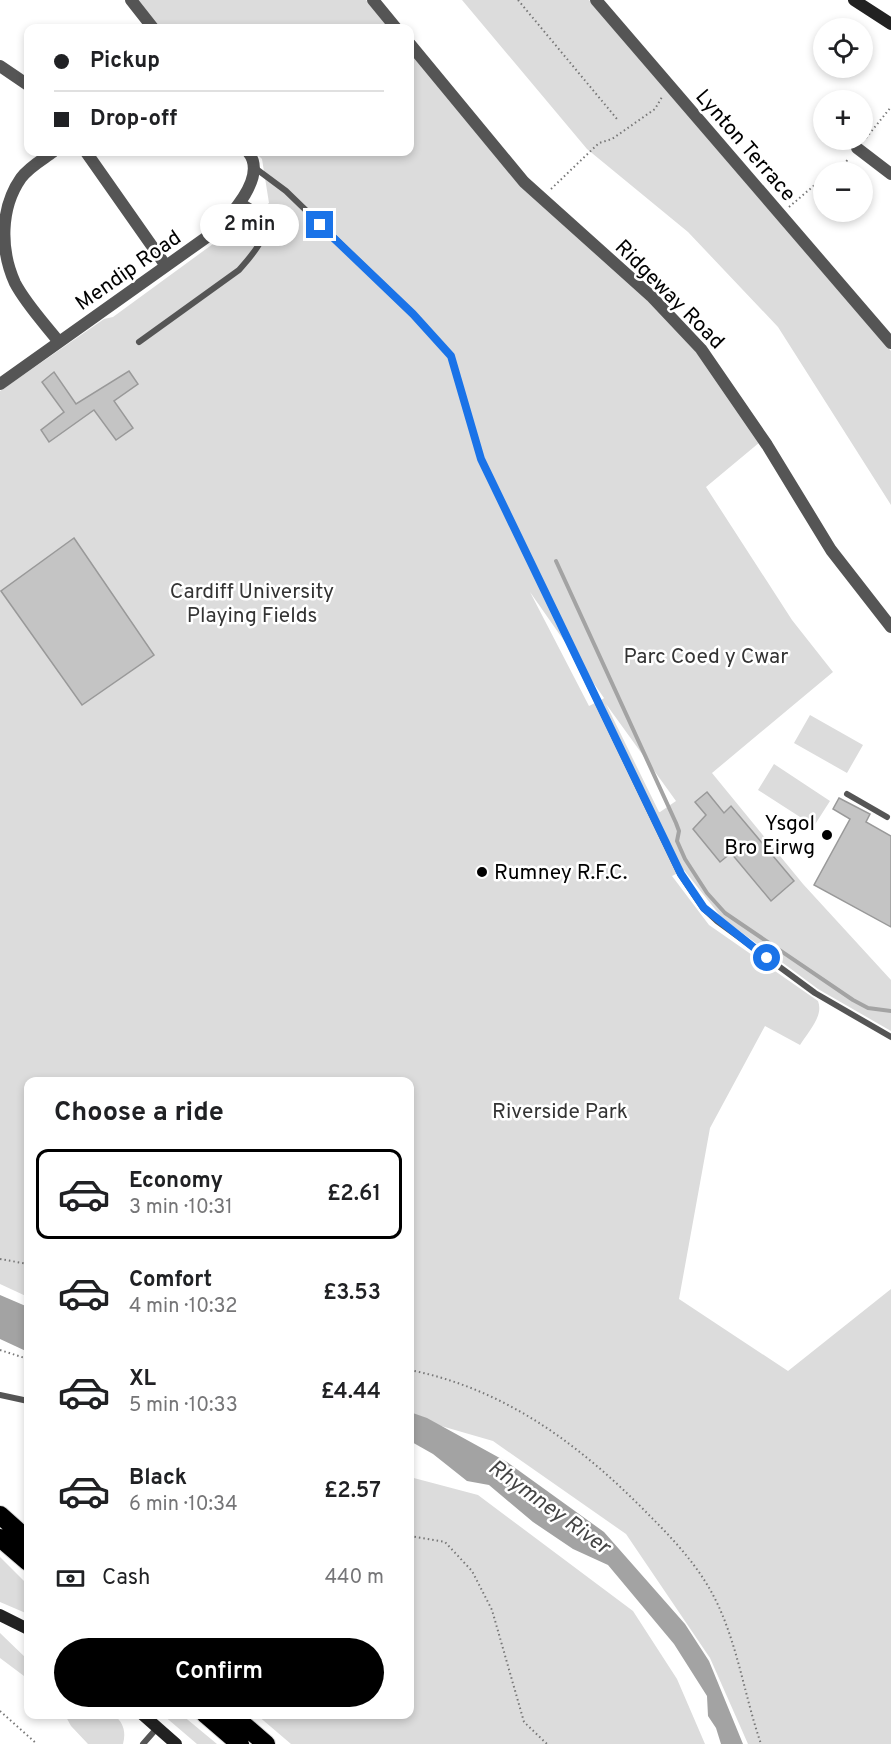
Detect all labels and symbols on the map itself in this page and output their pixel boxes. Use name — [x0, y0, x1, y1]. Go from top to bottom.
street label: Lynton Terrace — [689, 84, 801, 208]
callout: 2 min — [200, 204, 299, 246]
route end — [306, 211, 333, 238]
street label: Mendip Road — [71, 225, 187, 318]
street label: Ridgeway Road — [608, 234, 730, 356]
park label: Cardiff University Playing Fields — [170, 579, 334, 630]
park label: Parc Coed y Cwar — [623, 644, 789, 671]
place label: Ysgol Bro Eirwg — [724, 811, 815, 862]
marker: Ysgol Bro Eirwg — [820, 828, 834, 842]
place label: Rumney R.F.C. — [494, 860, 627, 887]
marker: Rumney R.F.C. — [475, 865, 489, 879]
route start — [753, 944, 780, 971]
park label: Riverside Park — [492, 1099, 628, 1126]
water label: Rhymney River — [482, 1455, 616, 1562]

